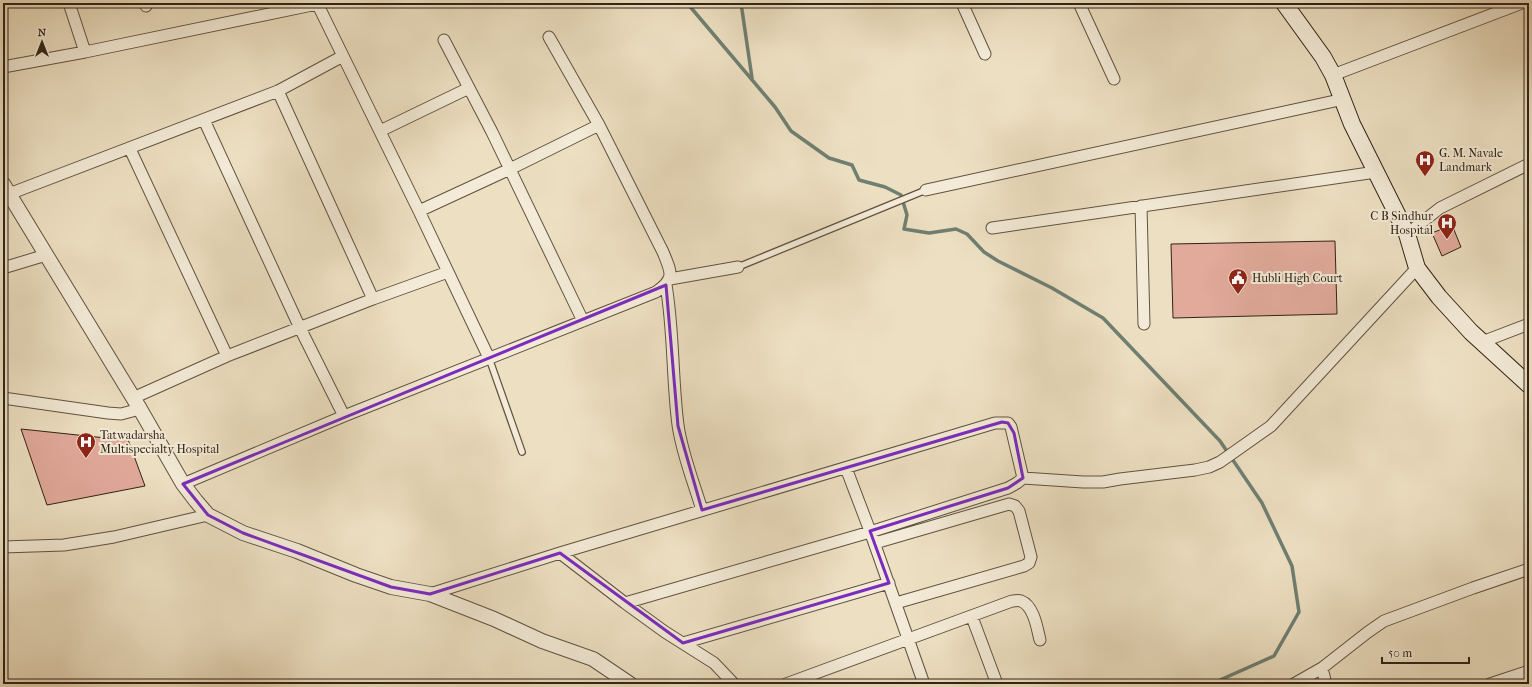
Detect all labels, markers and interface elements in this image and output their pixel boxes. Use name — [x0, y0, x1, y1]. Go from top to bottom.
north arrow — [22, 22, 62, 62]
text: N — [38, 26, 47, 39]
place label: G. M. Navale Landmark — [1439, 146, 1503, 174]
hospital icon: G. M. Navale Landmark — [1414, 149, 1436, 177]
place label: C B Sindhur Hospital — [1370, 209, 1434, 237]
hospital icon: C B Sindhur Hospital — [1436, 212, 1458, 240]
public building icon: Hubli High Court — [1227, 267, 1249, 295]
place label: Hubli High Court — [1252, 271, 1343, 285]
place label: Tatwadarsha Multispecialty Hospital — [100, 428, 220, 456]
hospital icon: Tatwadarsha Multispecialty Hospital — [75, 431, 97, 459]
scale bar — [1382, 639, 1469, 665]
text: 50 m — [1388, 646, 1412, 660]

